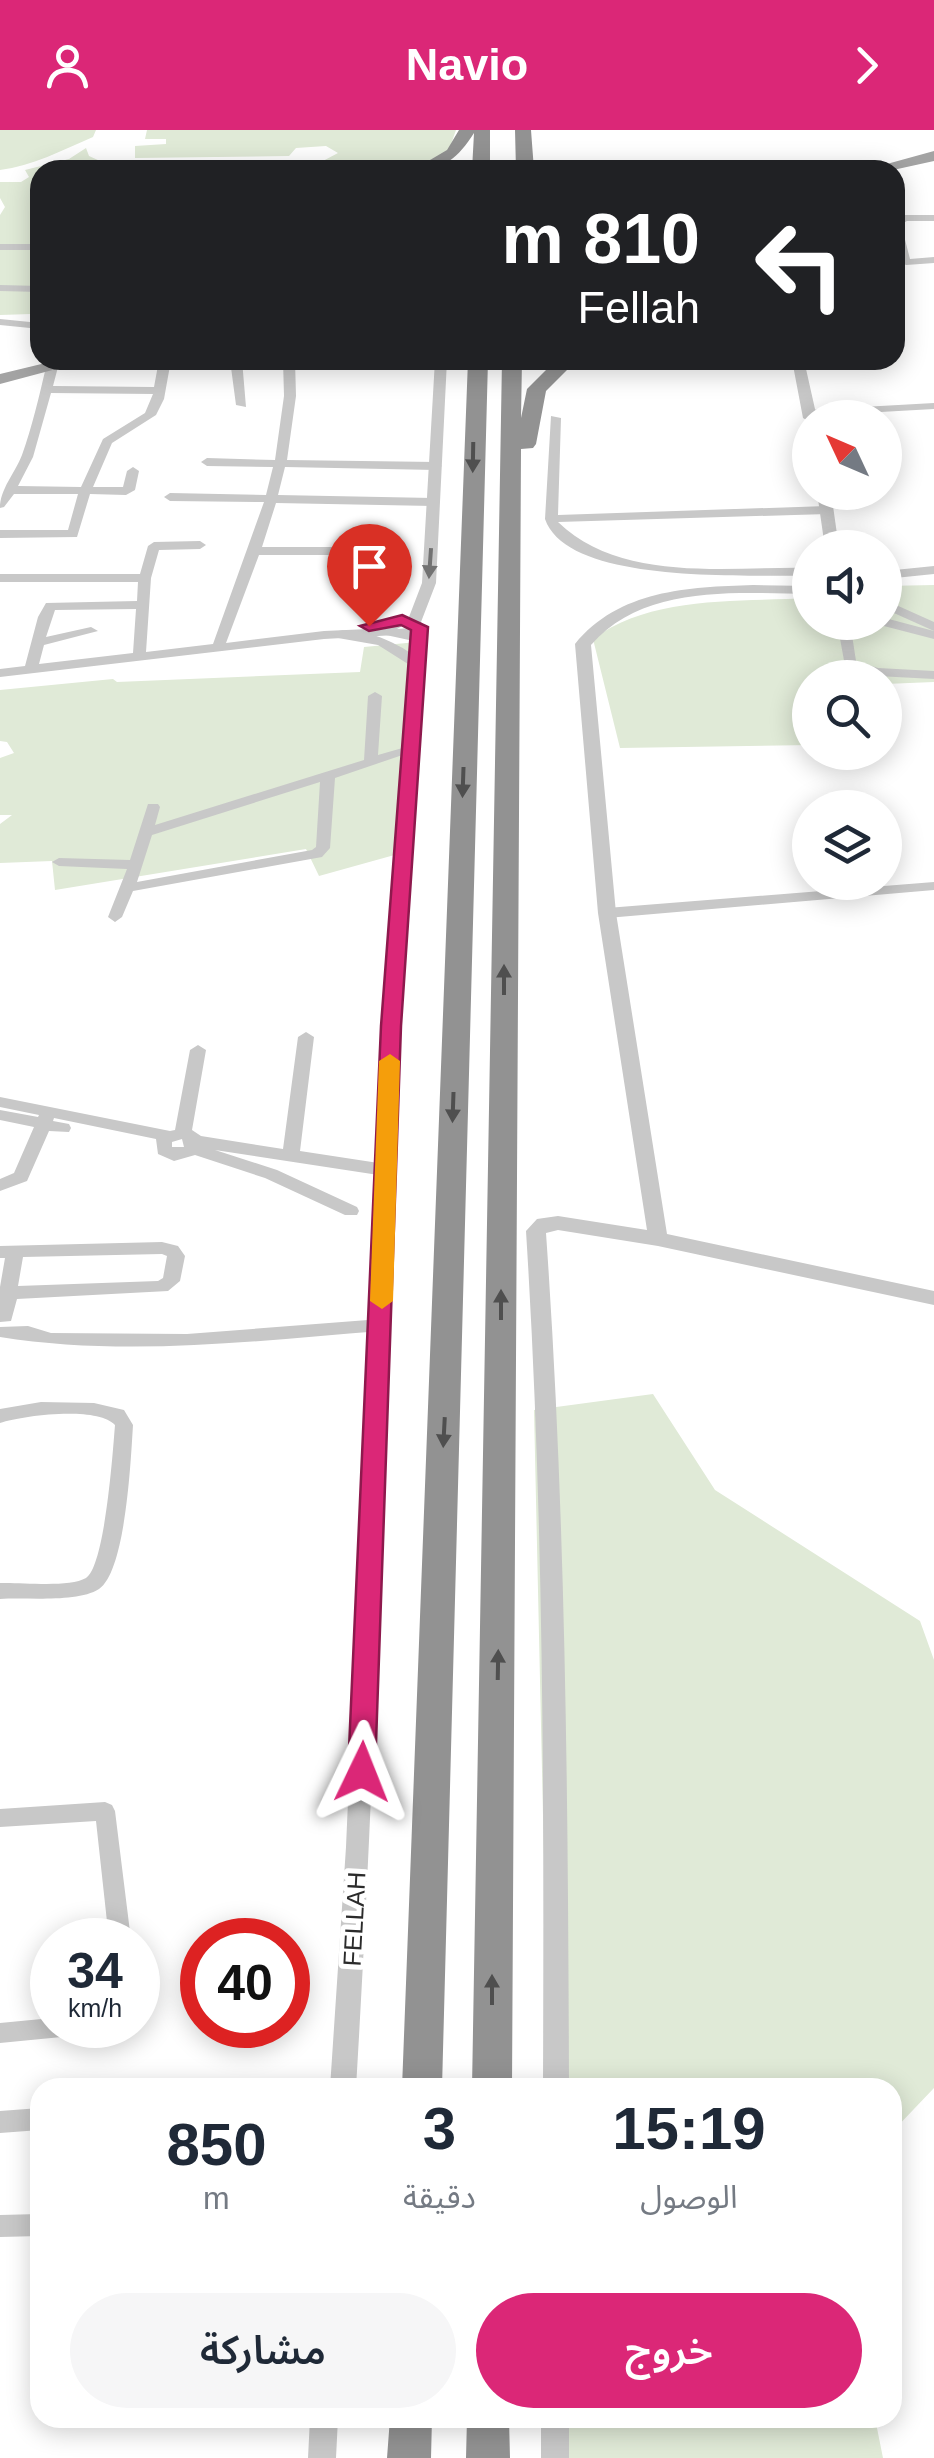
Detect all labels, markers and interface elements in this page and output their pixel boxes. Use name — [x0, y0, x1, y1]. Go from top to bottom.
icon: person — [40, 38, 95, 93]
icon: forward — [839, 38, 894, 93]
text: Navio — [406, 39, 528, 90]
text: 810 m — [502, 200, 700, 278]
icon: left — [735, 200, 865, 330]
text: Fellah — [577, 282, 700, 333]
north arrow — [792, 400, 902, 510]
map controls — [792, 400, 902, 900]
one-way arrow — [465, 442, 481, 474]
pin — [327, 524, 412, 627]
button: sound — [792, 530, 902, 640]
icon: arrive — [342, 539, 397, 594]
one-way arrow — [422, 548, 438, 580]
button: search — [792, 660, 902, 770]
one-way arrow — [455, 767, 471, 799]
button: layers — [792, 790, 902, 900]
one-way arrow — [496, 964, 512, 996]
one-way arrow — [444, 1092, 460, 1124]
one-way arrow — [493, 1289, 509, 1321]
one-way arrow — [436, 1416, 452, 1448]
one-way arrow — [490, 1649, 506, 1681]
position arrow — [310, 1720, 414, 1824]
street label: FELLAH — [338, 1871, 370, 1967]
speed limit sign: 40 — [180, 1918, 310, 2048]
text: 34 — [67, 1943, 123, 1999]
one-way arrow — [484, 1974, 500, 2006]
text: km/h — [68, 1994, 122, 2022]
text: 3 — [423, 2095, 456, 2162]
text: 15:19 — [612, 2095, 766, 2162]
text: 850 — [166, 2111, 267, 2178]
text: دقيقة — [403, 2179, 476, 2215]
text: الوصول — [640, 2179, 738, 2215]
text: m — [203, 2180, 230, 2216]
button: مشاركة — [70, 2293, 456, 2408]
button: خروج — [476, 2293, 862, 2408]

